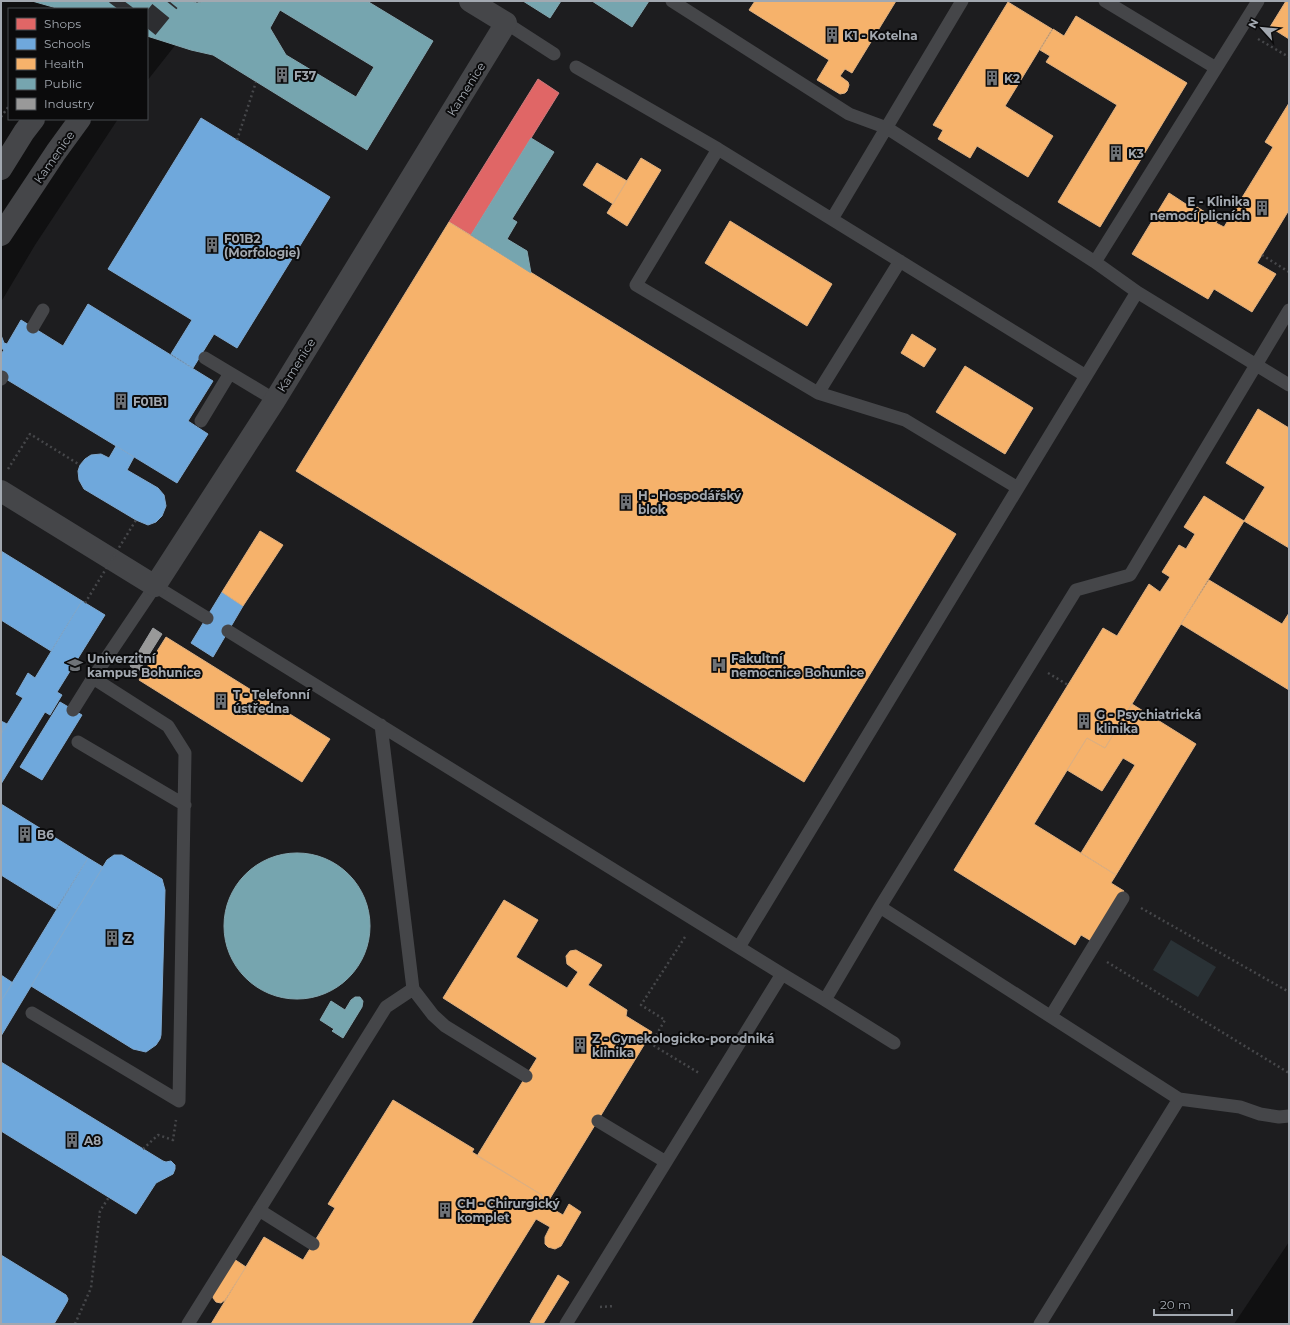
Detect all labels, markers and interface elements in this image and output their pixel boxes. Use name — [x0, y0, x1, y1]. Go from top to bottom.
legend — [8, 8, 148, 120]
north arrow — [1242, 8, 1282, 48]
text: Shops — [44, 16, 81, 31]
text: N — [1245, 16, 1261, 31]
building icon: K1 - Kotelna — [823, 26, 841, 44]
place label: K1 - Kotelna — [844, 28, 918, 43]
text: Schools — [44, 36, 90, 51]
text: Health — [44, 56, 84, 71]
street label: Kamenice — [444, 59, 488, 119]
building icon: F37 — [273, 66, 291, 84]
place label: F37 — [294, 68, 317, 83]
building icon: K2 — [983, 69, 1001, 87]
place label: K2 — [1004, 71, 1020, 86]
text: Public — [44, 76, 82, 91]
text: Industry — [44, 96, 94, 111]
street label: Kamenice — [30, 128, 78, 186]
building icon: K3 — [1107, 144, 1125, 162]
place label: K3 — [1128, 146, 1144, 161]
place label: E - Klinika nemocí plicních — [1150, 194, 1250, 223]
building icon: E - Klinika nemocí plicních — [1253, 199, 1271, 217]
place label: F01B2 (Morfologie) — [224, 231, 301, 260]
building icon: F01B2 (Morfologie) — [203, 236, 221, 254]
street label: Kamenice — [274, 335, 318, 395]
building icon: F01B1 — [112, 392, 130, 410]
place label: F01B1 — [133, 394, 167, 409]
place label: H - Hospodářský blok — [638, 488, 742, 517]
building icon: H - Hospodářský blok — [617, 493, 635, 511]
place label: Univerzitní kampus Bohunice — [87, 651, 202, 680]
place label: Fakultní nemocnice Bohunice — [731, 651, 865, 680]
school or university icon: Univerzitní kampus Bohunice — [66, 656, 84, 674]
hospital icon: Fakultní nemocnice Bohunice — [710, 656, 728, 674]
place label: T - Telefonní ústředna — [233, 687, 311, 716]
building icon: T - Telefonní ústředna — [212, 692, 230, 710]
place label: G - Psychiatrická klinika — [1096, 707, 1201, 736]
building icon: G - Psychiatrická klinika — [1075, 712, 1093, 730]
building icon: B6 — [16, 825, 34, 843]
place label: B6 — [37, 827, 54, 842]
building icon: Z — [103, 929, 121, 947]
place label: Z — [124, 931, 132, 946]
place label: Z - Gynekologicko-porodniká klinika — [592, 1031, 774, 1060]
building icon: Z - Gynekologicko-porodniká klinika — [571, 1036, 589, 1054]
building icon: A8 — [63, 1131, 81, 1149]
place label: A8 — [83, 1133, 101, 1148]
place label: CH - Chirurgický komplet — [457, 1196, 561, 1225]
building icon: CH - Chirurgický komplet — [436, 1201, 454, 1219]
scale bar — [1154, 1291, 1232, 1317]
text: 20 m — [1160, 1297, 1191, 1312]

